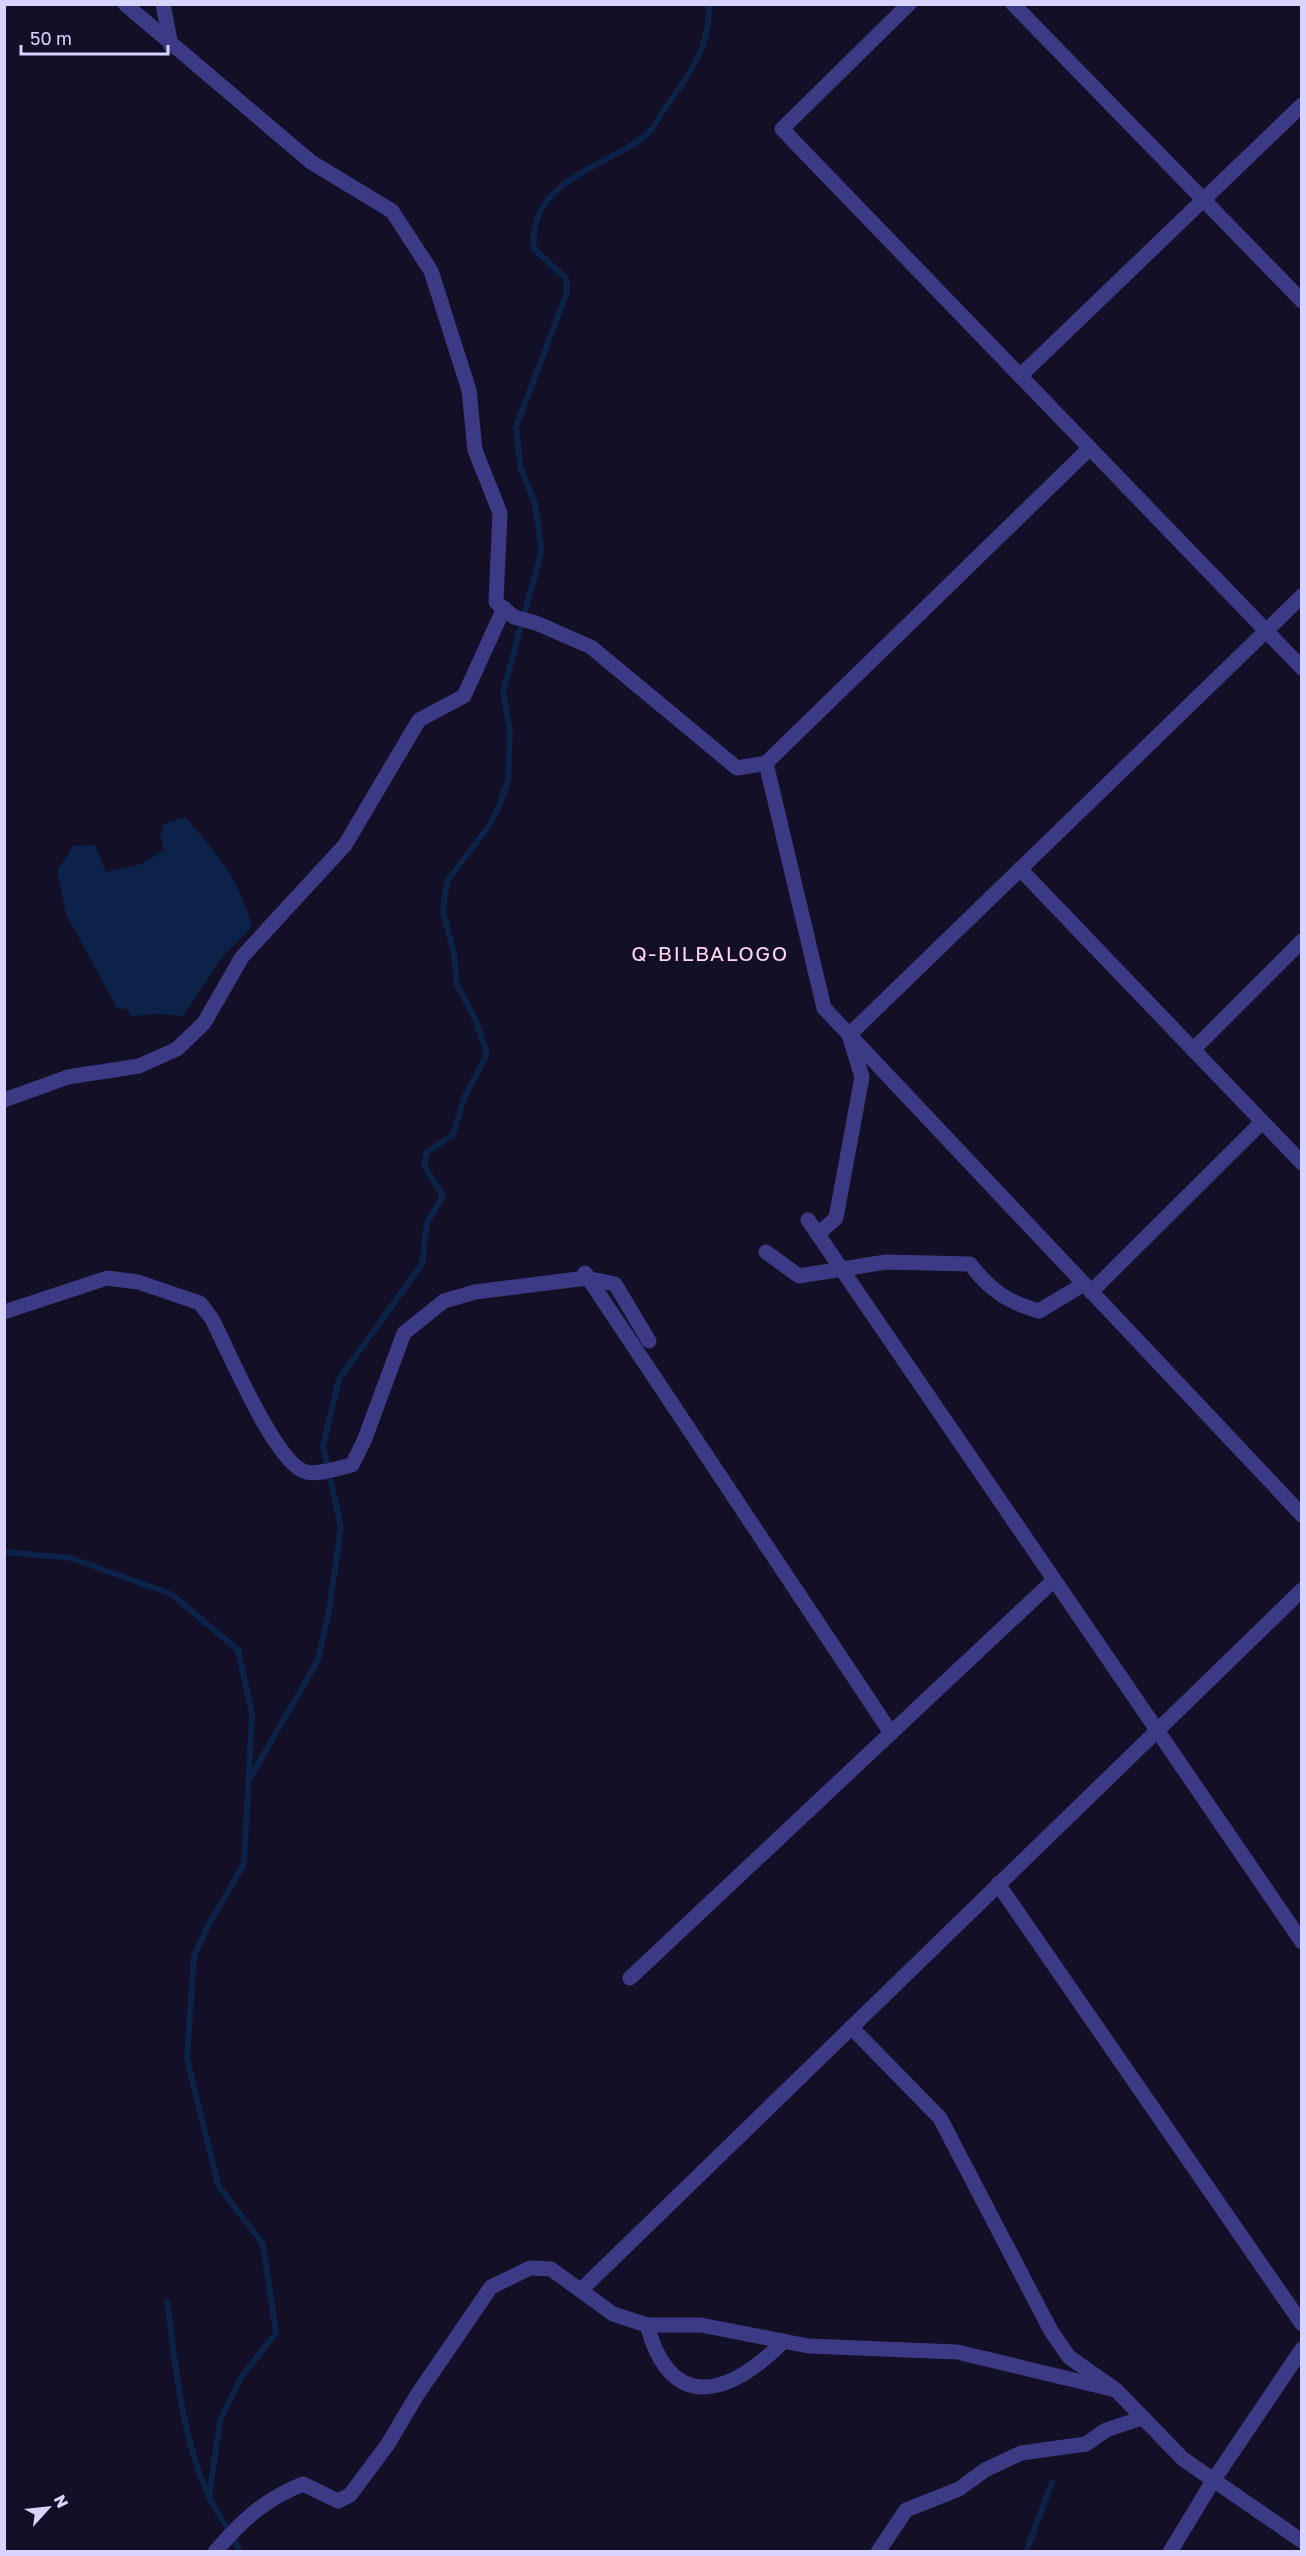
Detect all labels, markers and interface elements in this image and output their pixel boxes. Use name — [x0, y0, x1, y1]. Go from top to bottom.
scale bar — [21, 18, 168, 56]
text: 50 m — [30, 27, 72, 49]
district label: Q-BILBALOGO — [631, 940, 789, 966]
north arrow — [18, 2478, 78, 2538]
text: N — [50, 2491, 73, 2511]

